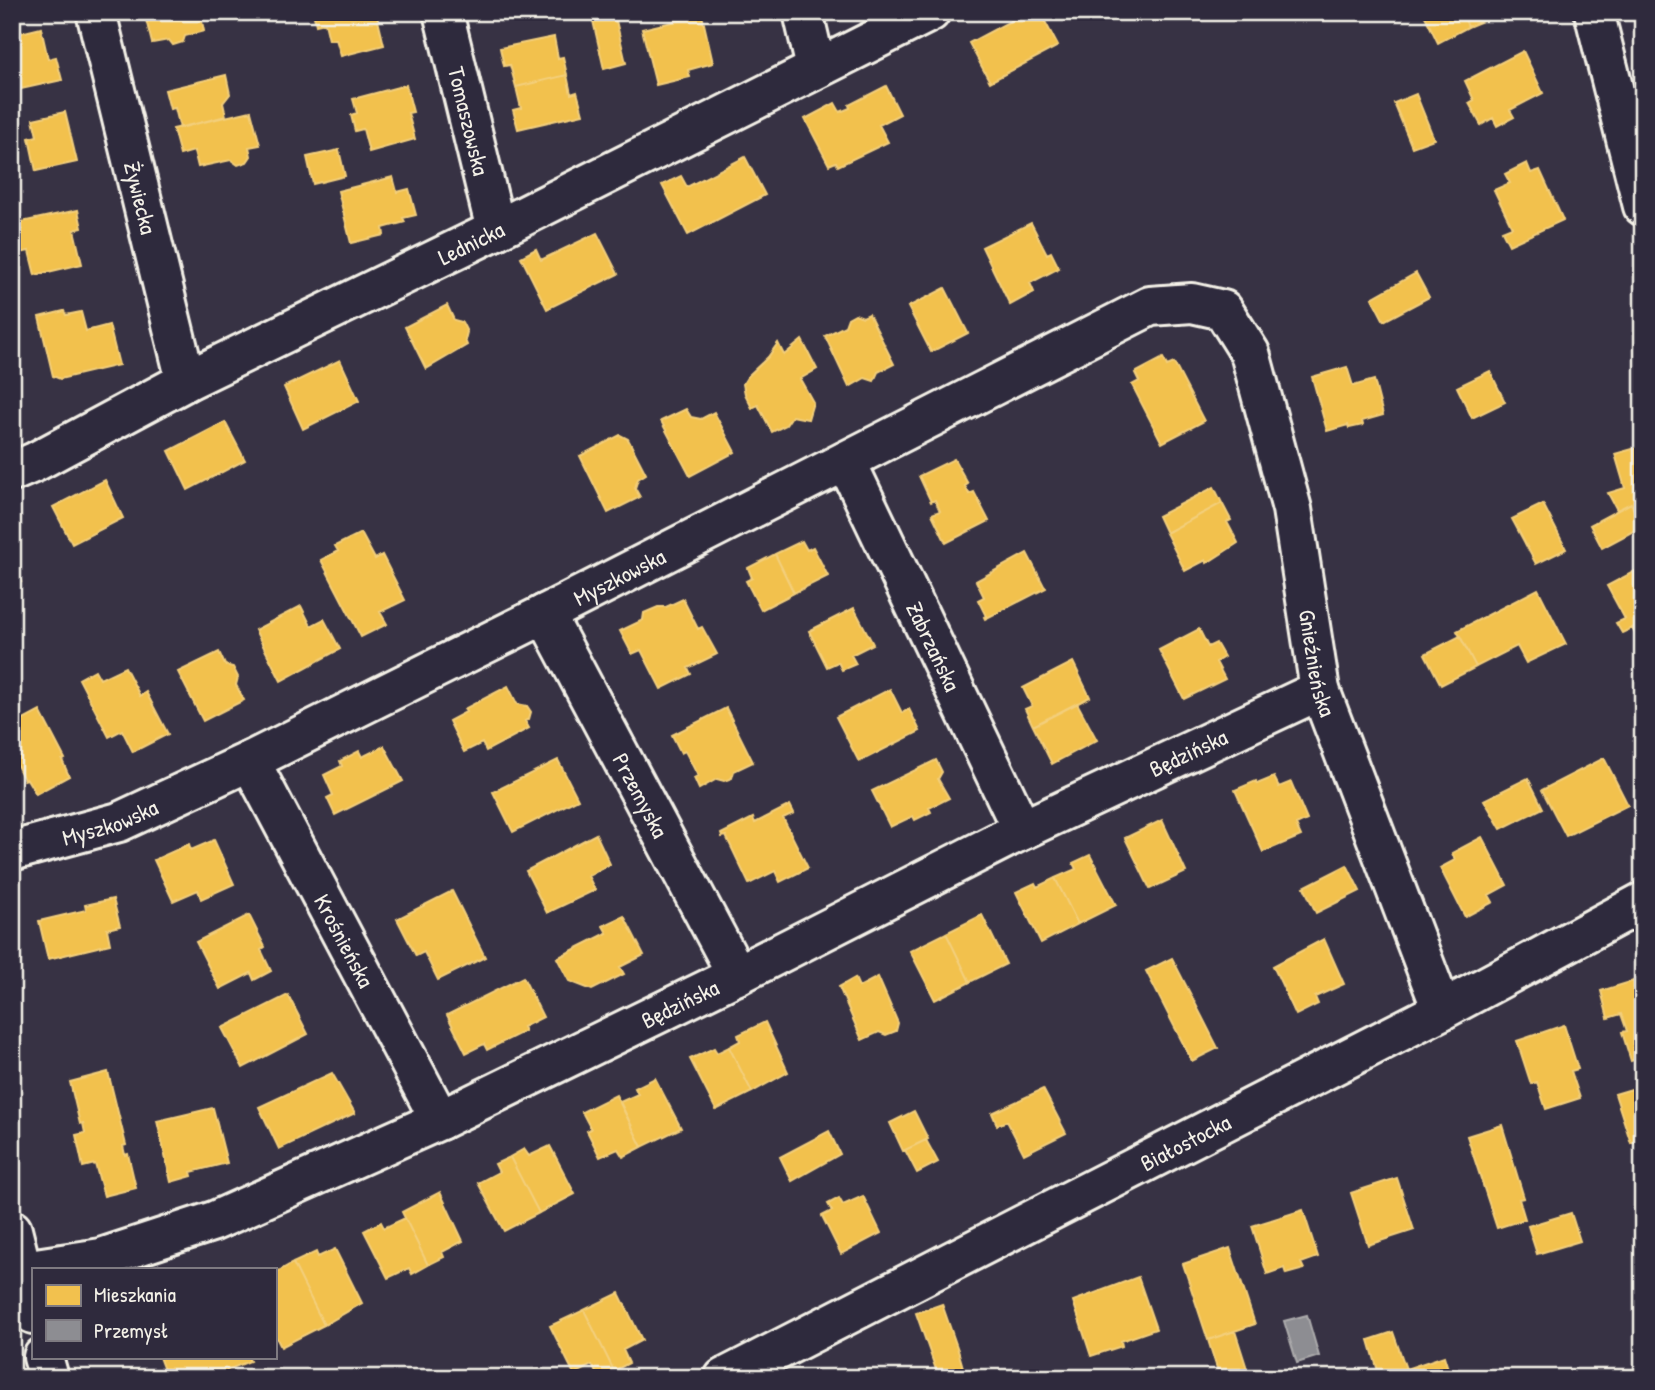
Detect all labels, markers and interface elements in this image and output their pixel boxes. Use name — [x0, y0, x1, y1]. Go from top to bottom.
street label: Tomaszowska — [441, 63, 498, 178]
street label: Żywiecka — [117, 158, 165, 237]
street label: Lednicka — [432, 213, 509, 272]
street label: Myszkowska — [568, 540, 670, 613]
street label: Zabrzańska — [900, 596, 969, 696]
street label: Gnieźnieńska — [1292, 607, 1344, 721]
street label: Będzińska — [1144, 720, 1232, 784]
street label: Przemyska — [606, 747, 676, 843]
street label: Myszkowska — [59, 791, 162, 852]
street label: Krośnieńska — [307, 888, 382, 993]
street label: Będzińska — [636, 971, 724, 1035]
street label: Białostocka — [1135, 1106, 1235, 1178]
legend — [32, 1268, 276, 1358]
text: Mieszkania — [94, 1280, 176, 1309]
text: Przemysł — [94, 1316, 169, 1345]

